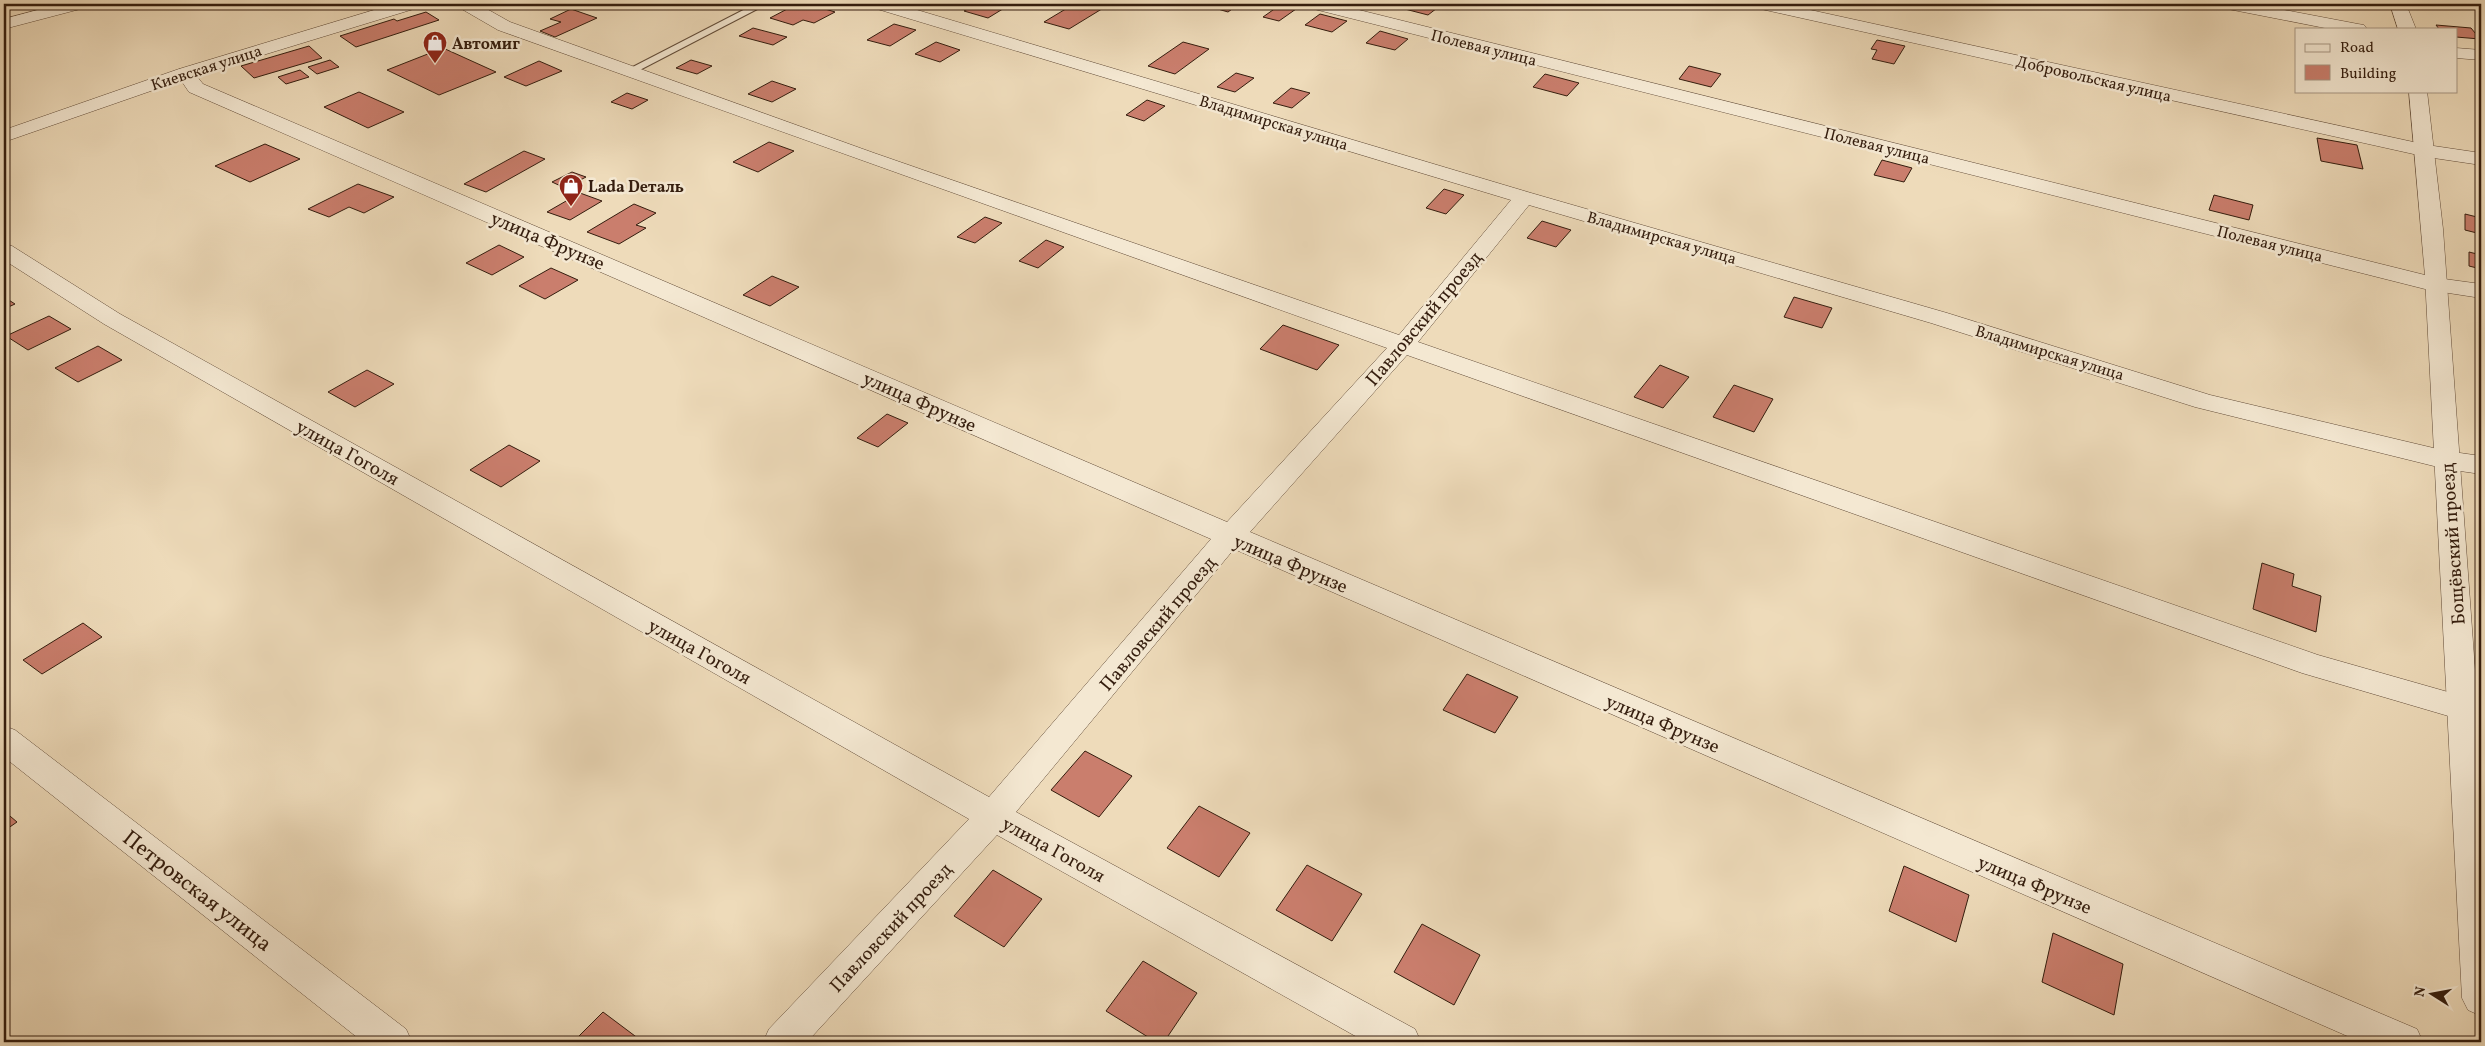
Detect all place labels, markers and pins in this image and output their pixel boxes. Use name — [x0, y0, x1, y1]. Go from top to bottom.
shop icon: Автомиг — [422, 30, 448, 64]
place label: Автомиг — [452, 34, 520, 56]
shop icon: Lada Dеталь — [558, 173, 584, 207]
place label: Lada Dеталь — [588, 177, 684, 199]

